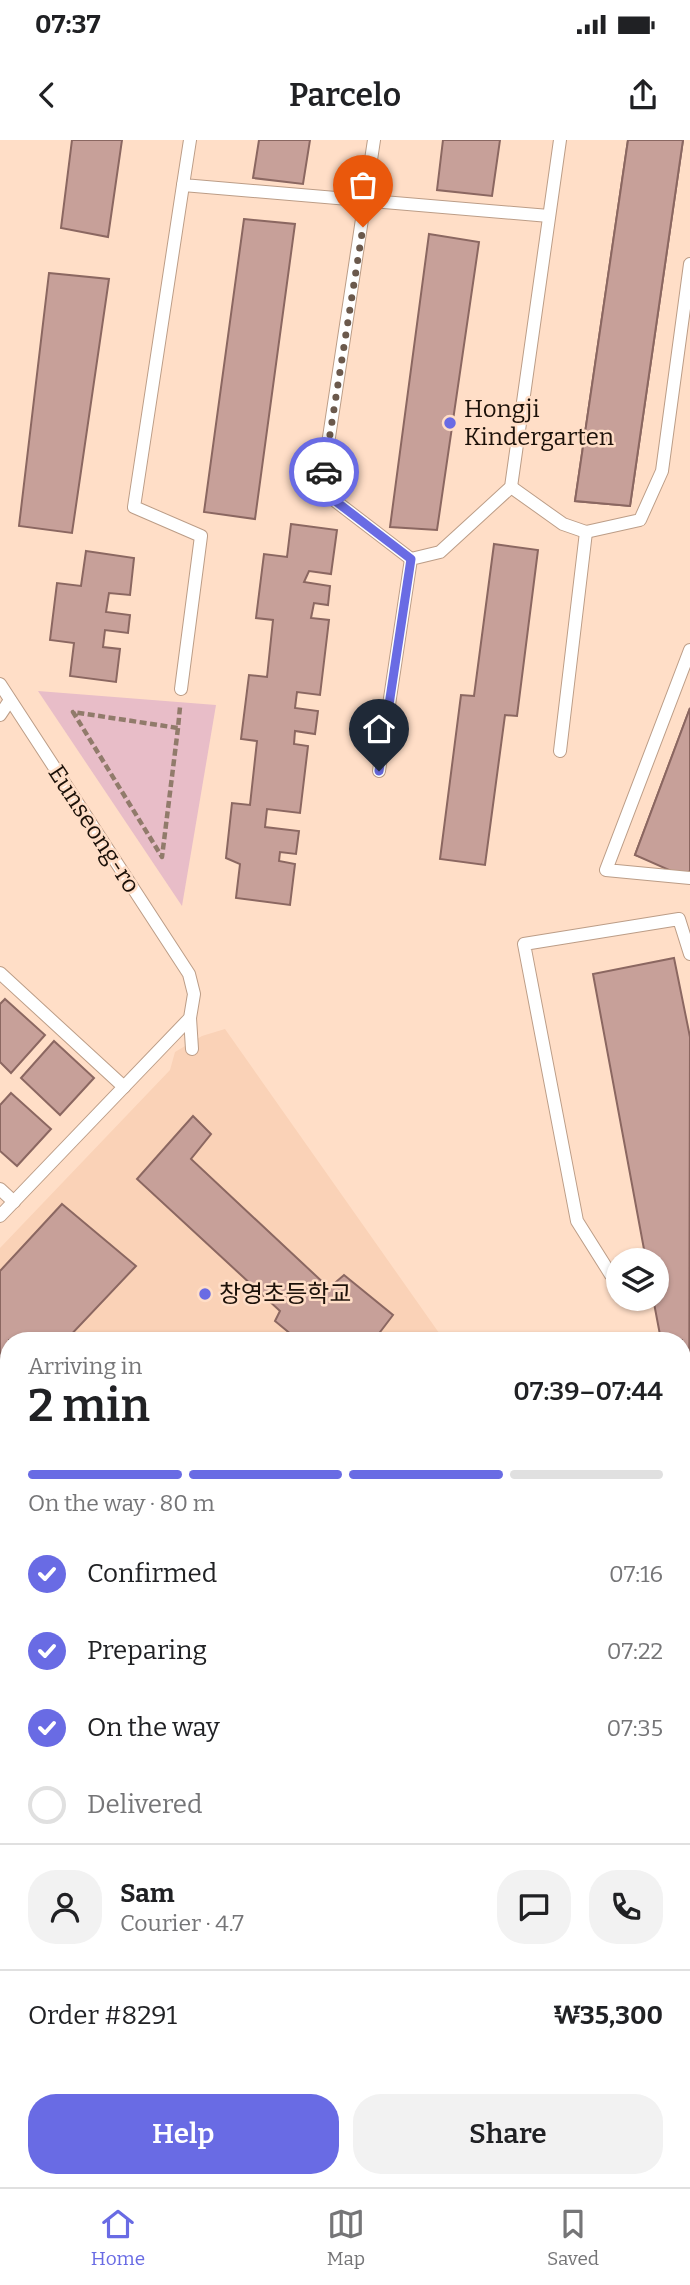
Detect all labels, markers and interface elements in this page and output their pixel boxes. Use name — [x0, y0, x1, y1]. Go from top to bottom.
text: 07:37 — [35, 9, 101, 40]
icon: back — [28, 76, 66, 114]
text: Parcelo — [289, 76, 401, 114]
icon: share — [624, 76, 662, 114]
pin — [333, 155, 393, 227]
icon: bag — [344, 166, 382, 204]
place label: Hongji Kindergarten — [464, 395, 614, 451]
marker: Hongji Kindergarten — [442, 415, 458, 431]
courier — [289, 437, 359, 507]
icon: car — [305, 453, 343, 491]
pin — [349, 699, 409, 771]
icon: home — [360, 710, 398, 748]
street label: Eunseong-ro — [42, 760, 146, 898]
map controls — [606, 1248, 669, 1311]
button: layers — [606, 1248, 669, 1311]
place label: 창영초등학교 — [219, 1280, 351, 1308]
marker: 창영초등학교 — [197, 1286, 213, 1302]
text: Arriving in — [28, 1352, 142, 1380]
text: 07:39–07:44 — [513, 1376, 663, 1407]
text: 2 min — [28, 1378, 150, 1433]
text: On the way · 80 m — [28, 1489, 215, 1517]
icon: check — [28, 1555, 66, 1593]
text: Confirmed — [87, 1558, 217, 1589]
text: 07:16 — [609, 1560, 663, 1588]
icon: check — [28, 1632, 66, 1670]
text: Preparing — [87, 1635, 207, 1666]
text: 07:22 — [607, 1637, 663, 1665]
icon: check — [28, 1709, 66, 1747]
text: On the way — [87, 1712, 220, 1743]
text: 07:35 — [606, 1714, 663, 1742]
text: Delivered — [87, 1789, 202, 1820]
button: person — [28, 1870, 102, 1944]
button: chat — [497, 1870, 571, 1944]
button: phone — [589, 1870, 663, 1944]
text: Sam — [120, 1878, 175, 1909]
text: Courier · 4.7 — [120, 1909, 244, 1937]
text: Order #8291 — [28, 2000, 177, 2031]
text: ₩35,300 — [553, 2000, 663, 2031]
button: Help — [28, 2094, 339, 2174]
button: Share — [353, 2094, 663, 2174]
tab: Home — [91, 2205, 145, 2270]
tab: Map — [327, 2205, 365, 2270]
tab: Saved — [547, 2205, 599, 2270]

